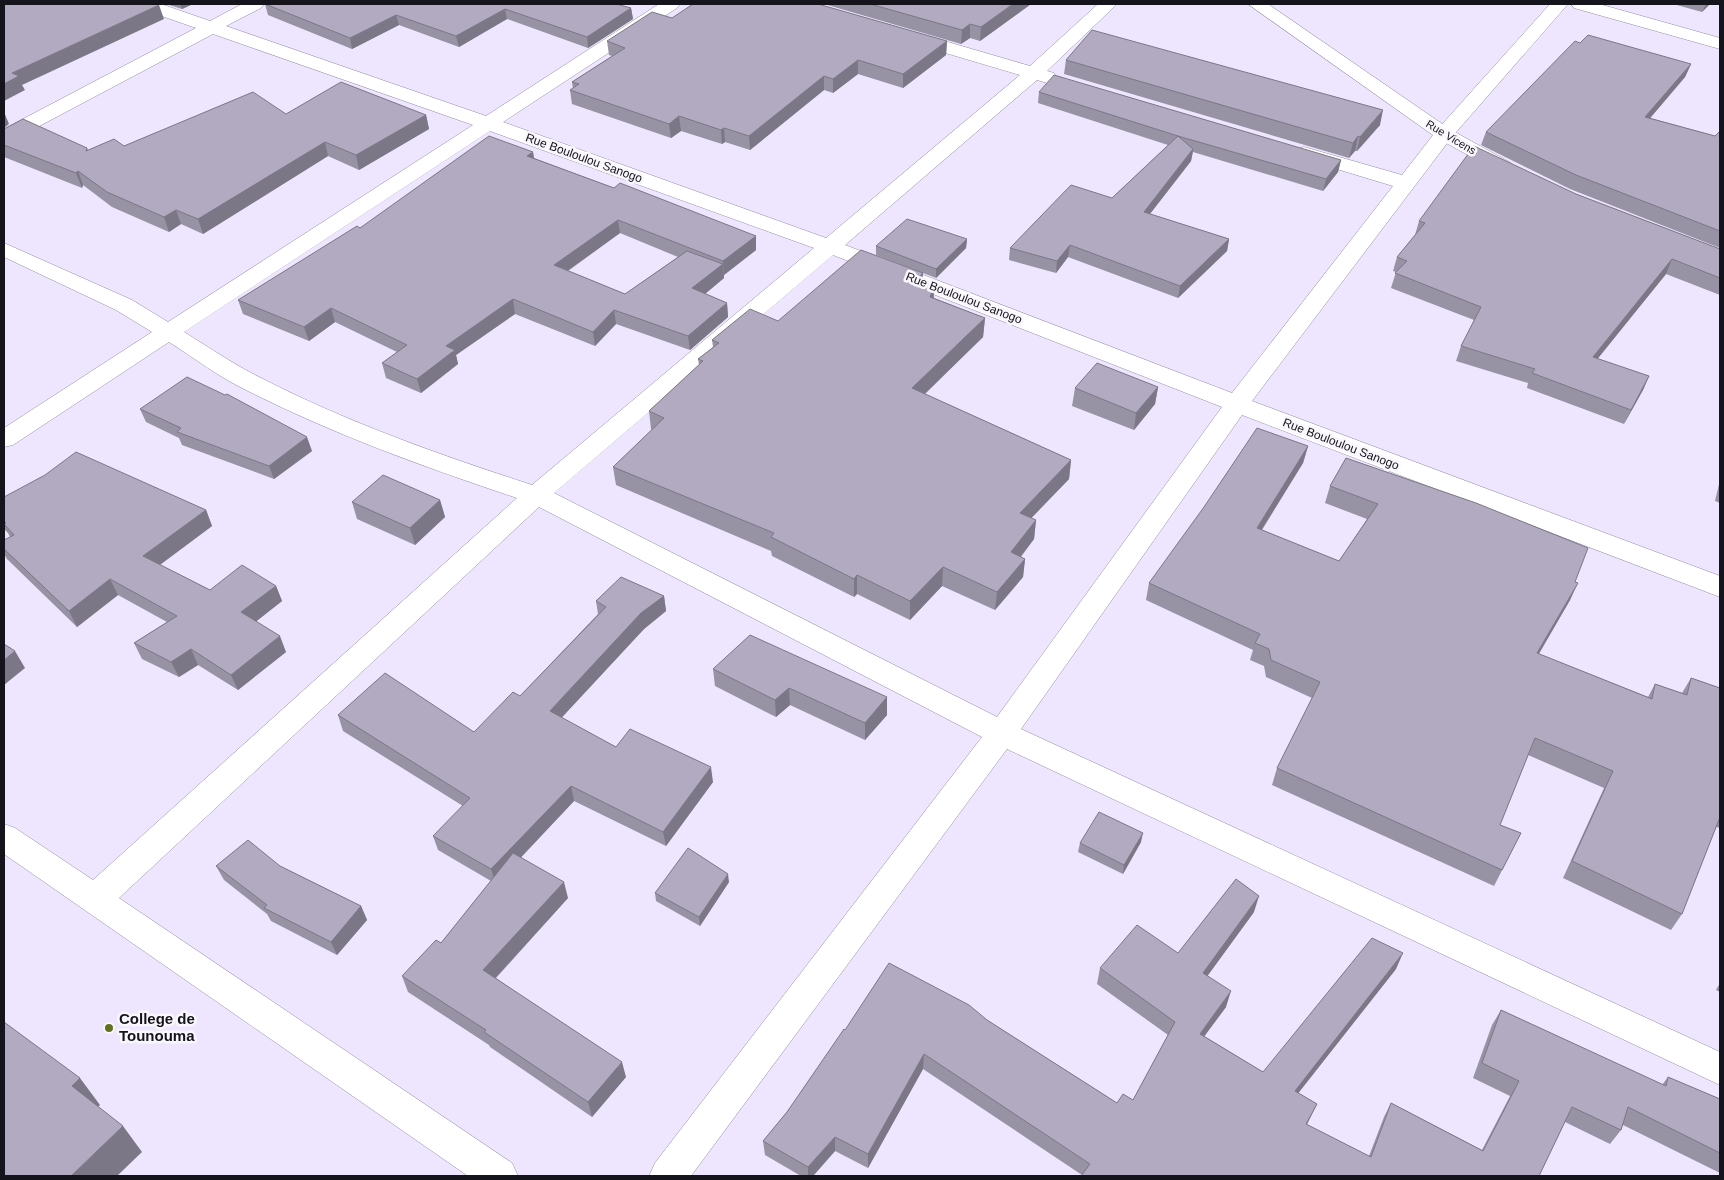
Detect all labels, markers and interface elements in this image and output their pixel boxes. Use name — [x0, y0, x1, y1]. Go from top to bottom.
street label: Rue Vicens — [1424, 117, 1479, 157]
street label: Rue Bouloulou Sanogo — [524, 130, 645, 186]
street label: Rue Bouloulou Sanogo — [904, 269, 1024, 327]
street label: Rue Bouloulou Sanogo — [1281, 415, 1401, 473]
place label: College de Tounouma — [119, 1010, 195, 1044]
marker: College de Tounouma — [103, 1022, 115, 1034]

